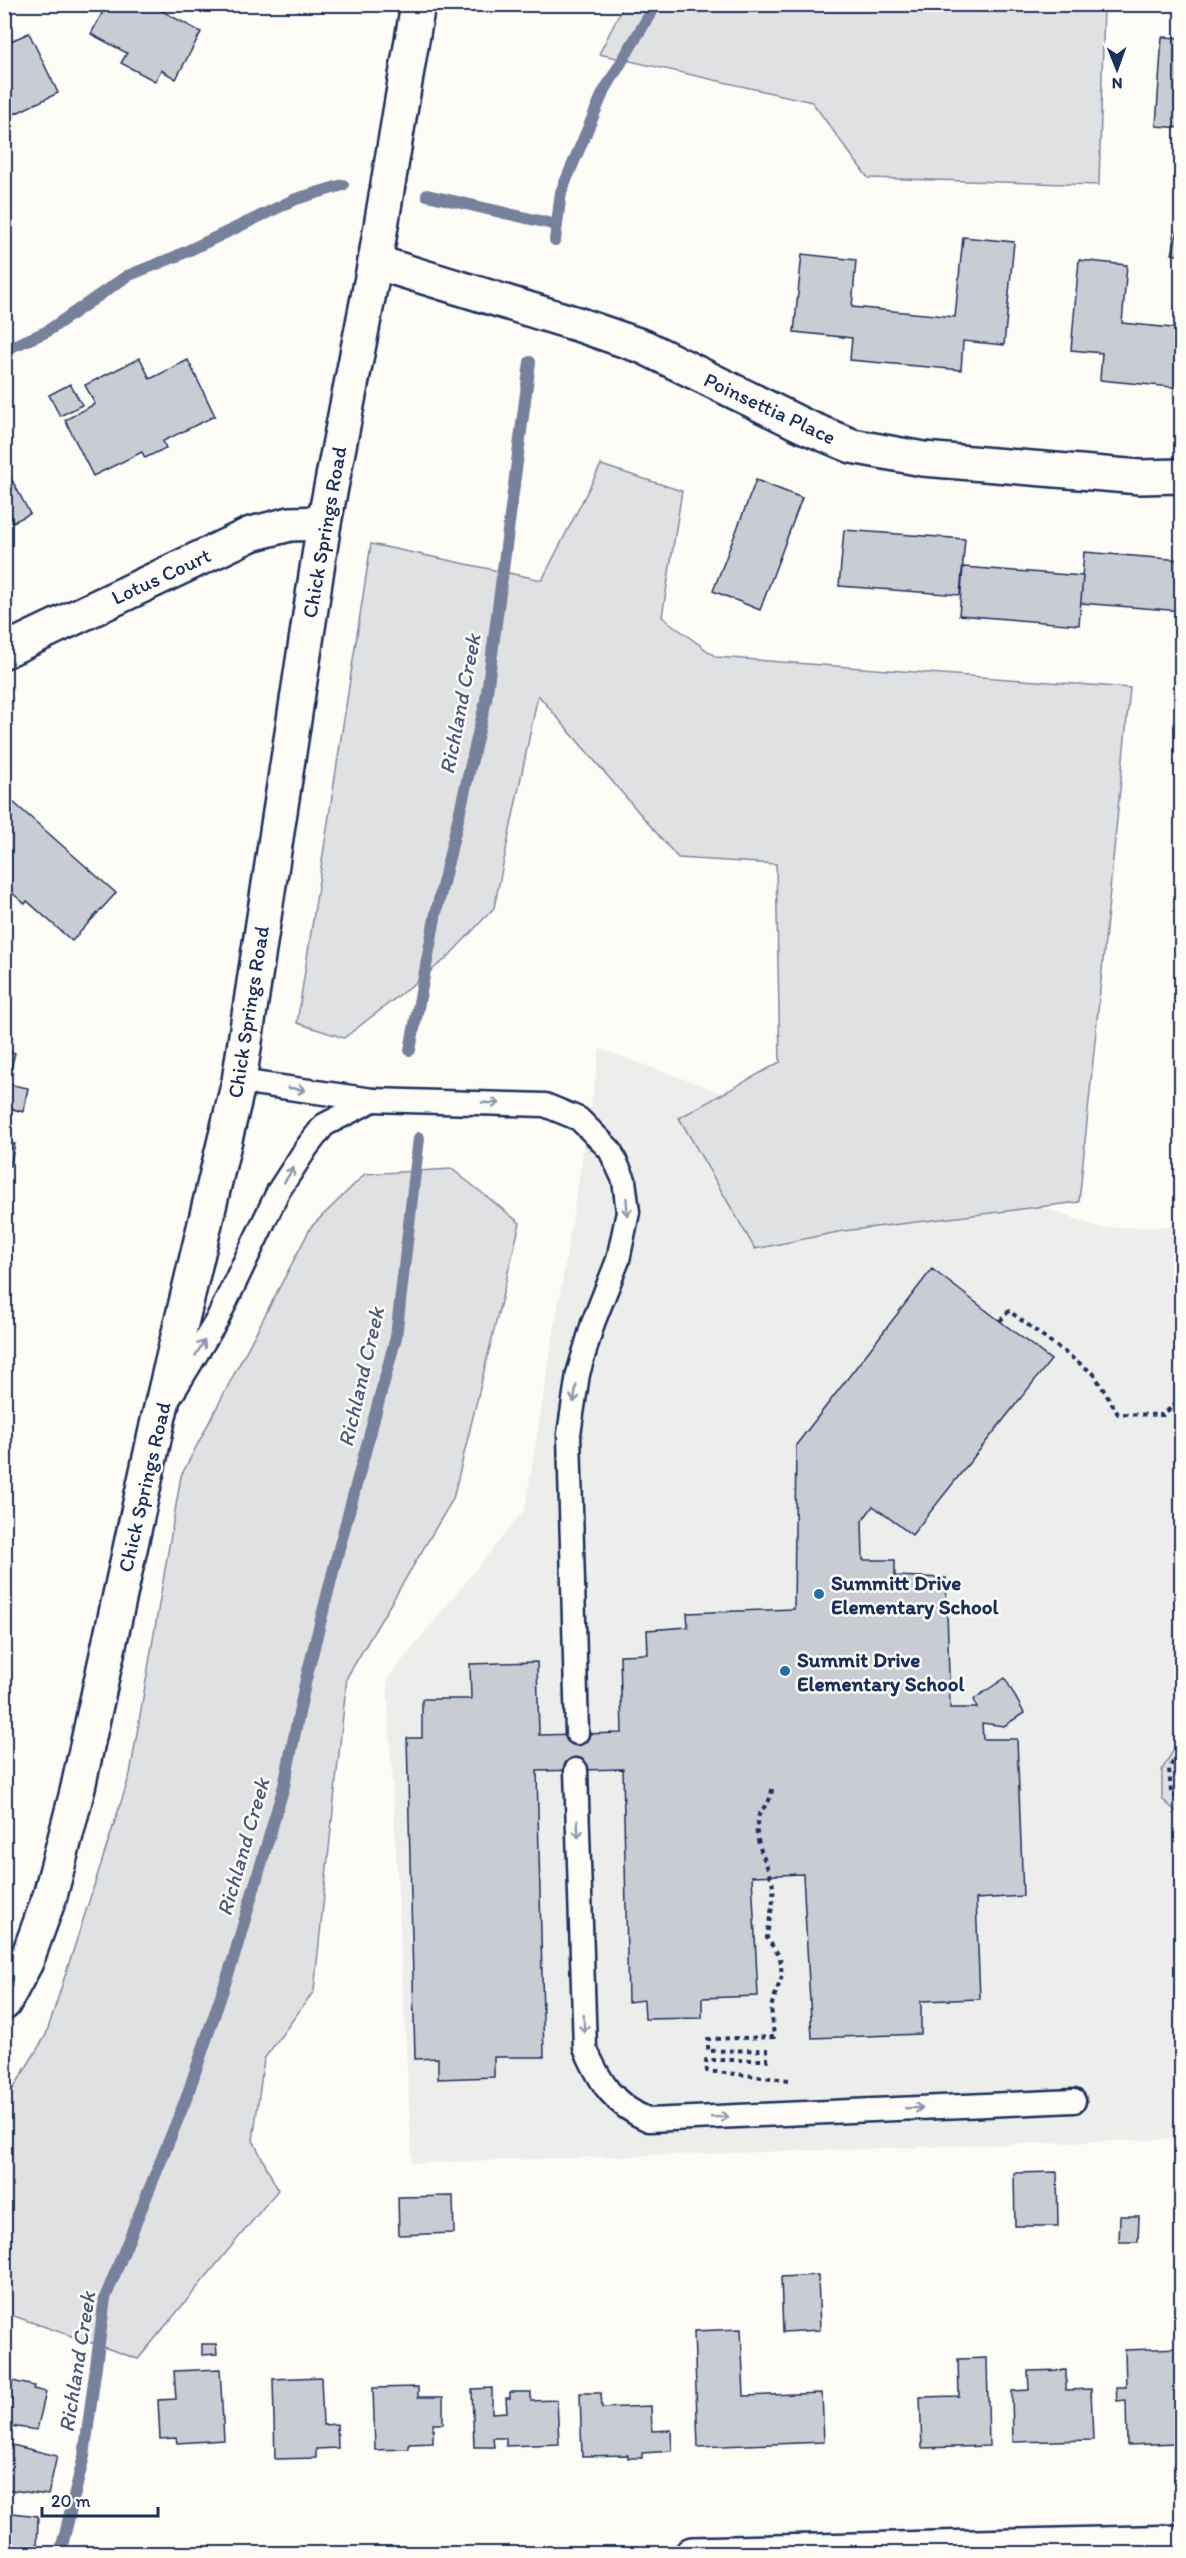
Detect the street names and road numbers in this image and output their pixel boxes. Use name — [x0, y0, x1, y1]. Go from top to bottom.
street label: Poinsettia Place — [700, 367, 840, 449]
street label: Chick Springs Road — [297, 444, 352, 620]
street label: Lotus Court — [107, 542, 215, 610]
street label: Chick Springs Road — [222, 924, 274, 1100]
street label: Chick Springs Road — [112, 1399, 176, 1575]

